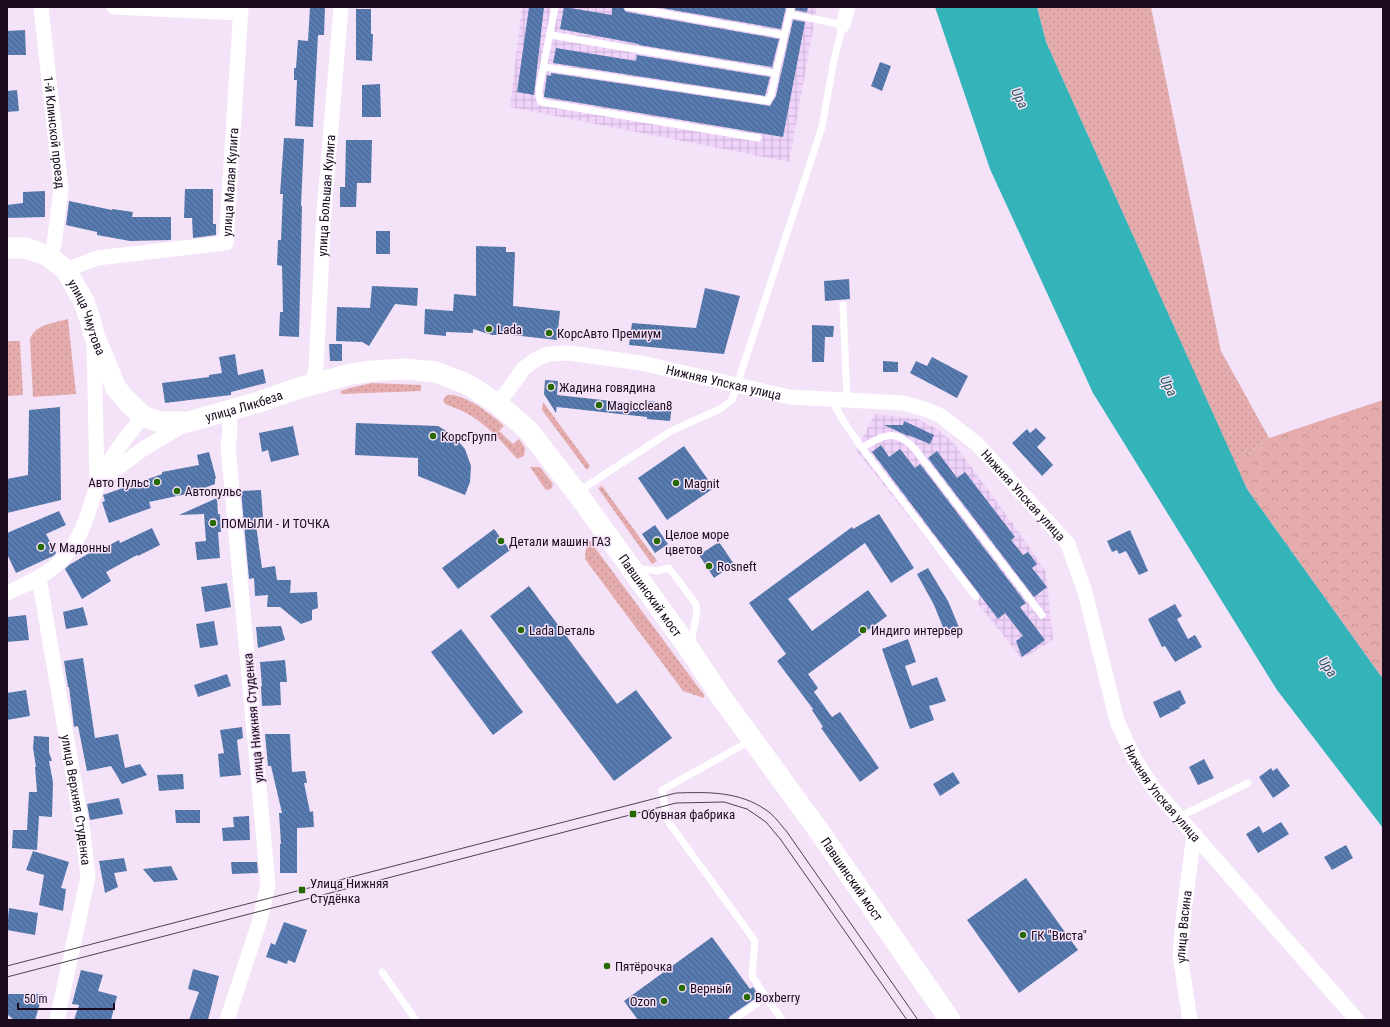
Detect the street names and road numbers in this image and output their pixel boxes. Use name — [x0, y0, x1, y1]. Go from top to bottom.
street label: 1-й Клинской проезд — [41, 75, 68, 189]
street label: улица Малая Кулига — [219, 127, 241, 237]
street label: улица Большая Кулига — [315, 134, 338, 257]
street label: улица Чмутова — [65, 277, 108, 357]
street label: Нижняя Упская улица — [665, 362, 783, 403]
street label: улица Ликбеза — [204, 387, 285, 425]
street label: Нижняя Упская улица — [978, 447, 1068, 544]
street label: Павшинский мост — [615, 551, 685, 640]
street label: улица Нижняя Cтуденкa — [240, 653, 267, 783]
street label: улица Верхняя Студенка — [58, 733, 94, 866]
street label: Нижняя Упская улица — [1121, 743, 1204, 845]
street label: Павшинский мост — [818, 835, 886, 924]
street label: улица Васина — [1173, 890, 1195, 964]

